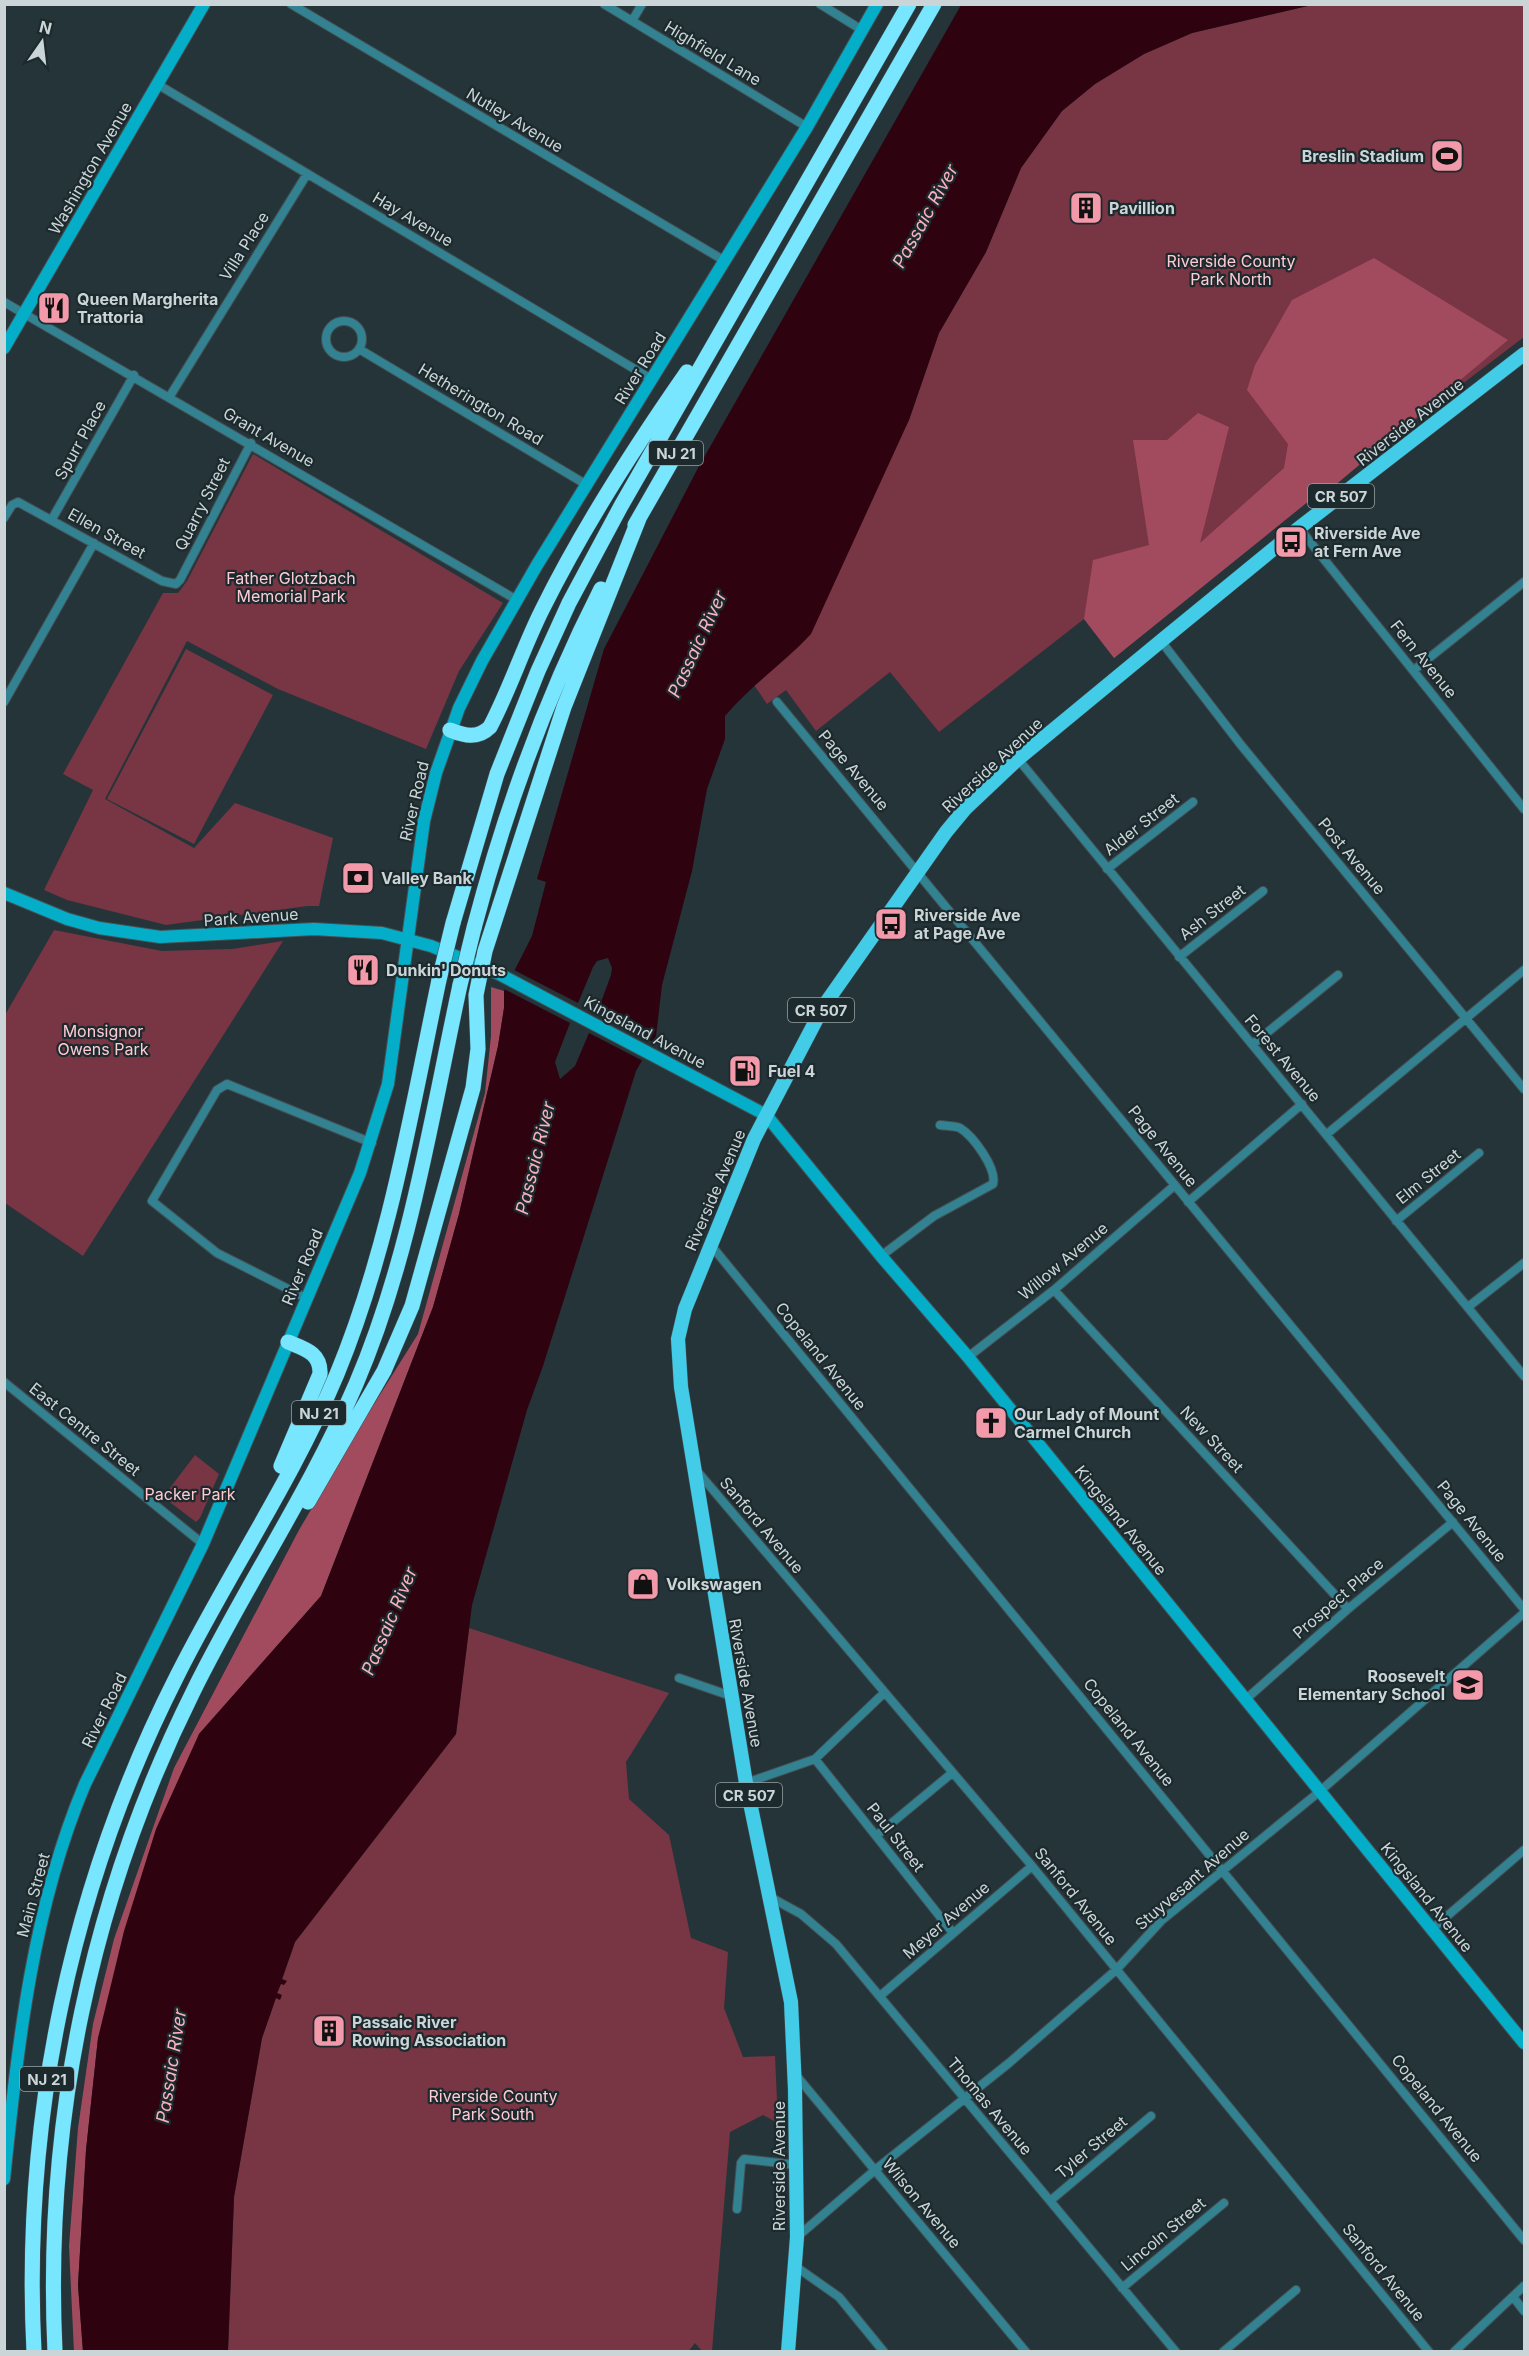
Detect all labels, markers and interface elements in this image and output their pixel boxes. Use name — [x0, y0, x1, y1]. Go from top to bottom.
north arrow — [12, 12, 72, 72]
text: N — [37, 16, 54, 39]
street label: Highfield Lane — [661, 16, 765, 90]
street label: Nutley Avenue — [463, 83, 567, 157]
street label: Washington Avenue — [44, 98, 136, 238]
sports icon: Breslin Stadium — [1429, 138, 1465, 174]
place label: Breslin Stadium — [1302, 146, 1424, 166]
water label: Passaic River — [888, 160, 963, 271]
street label: Hay Avenue — [369, 187, 457, 251]
building icon: Pavillion — [1068, 190, 1104, 226]
place label: Pavillion — [1109, 198, 1175, 218]
street label: Villa Place — [215, 208, 273, 284]
park label: Riverside County Park North — [1167, 251, 1295, 289]
place label: Queen Margherita Trattoria — [77, 289, 218, 327]
restaurant icon: Queen Margherita Trattoria — [36, 290, 72, 326]
street label: River Road — [610, 328, 670, 408]
street label: Hetherington Road — [415, 359, 547, 449]
street label: Riverside Avenue — [1352, 374, 1468, 470]
street label: Spurr Place — [50, 397, 110, 483]
street label: Grant Avenue — [220, 403, 318, 471]
road number: NJ 21 — [649, 441, 703, 465]
street label: Quarry Street — [170, 454, 234, 554]
road number: CR 507 — [1308, 484, 1374, 508]
street label: Ellen Street — [65, 503, 149, 563]
place label: Riverside Ave at Fern Ave — [1314, 523, 1421, 561]
bus stop icon: Riverside Ave at Fern Ave — [1273, 524, 1309, 560]
park label: Father Glotzbach Memorial Park — [226, 568, 356, 606]
water label: Passaic River — [663, 586, 731, 701]
street label: Fern Avenue — [1386, 616, 1462, 702]
street label: Riverside Avenue — [938, 713, 1046, 817]
street label: Page Avenue — [815, 726, 893, 814]
street label: River Road — [395, 759, 433, 843]
street label: Alder Street — [1099, 789, 1183, 859]
street label: Post Avenue — [1314, 814, 1390, 898]
bank icon: Valley Bank — [340, 860, 376, 896]
place label: Valley Bank — [381, 868, 472, 888]
street label: Ash Street — [1175, 880, 1249, 944]
street label: Park Avenue — [203, 904, 299, 930]
place label: Riverside Ave at Page Ave — [914, 905, 1021, 943]
bus stop icon: Riverside Ave at Page Ave — [873, 906, 909, 942]
restaurant icon: Dunkin' Donuts — [345, 952, 381, 988]
place label: Dunkin' Donuts — [386, 960, 506, 980]
street label: Kingsland Avenue — [581, 991, 709, 1073]
road number: CR 507 — [788, 998, 854, 1022]
street label: Forest Avenue — [1241, 1010, 1325, 1106]
park label: Monsignor Owens Park — [57, 1021, 149, 1059]
fuel station icon: Fuel 4 — [727, 1053, 763, 1089]
place label: Fuel 4 — [768, 1061, 815, 1081]
water label: Passaic River — [511, 1098, 559, 1216]
street label: Page Avenue — [1124, 1101, 1202, 1191]
street label: Riverside Avenue — [680, 1126, 750, 1254]
street label: Elm Street — [1392, 1144, 1464, 1208]
street label: Willow Avenue — [1014, 1218, 1112, 1304]
street label: River Road — [277, 1226, 327, 1308]
street label: Copeland Avenue — [771, 1298, 871, 1414]
street label: East Centre Street — [25, 1378, 145, 1480]
road number: NJ 21 — [292, 1401, 346, 1425]
street label: New Street — [1176, 1402, 1248, 1476]
place label: Our Lady of Mount Carmel Church — [1014, 1404, 1159, 1442]
church icon: Our Lady of Mount Carmel Church — [973, 1405, 1009, 1441]
street label: Kingsland Avenue — [1071, 1461, 1171, 1579]
street label: Sanford Avenue — [716, 1473, 808, 1577]
street label: Page Avenue — [1433, 1476, 1511, 1566]
park label: Packer Park — [145, 1484, 236, 1504]
street label: Prospect Place — [1289, 1553, 1387, 1643]
water label: Passaic River — [357, 1563, 422, 1678]
shop icon: Volkswagen — [625, 1566, 661, 1602]
place label: Volkswagen — [666, 1574, 762, 1594]
street label: Riverside Avenue — [725, 1617, 767, 1749]
place label: Roosevelt Elementary School — [1298, 1666, 1445, 1704]
school or university icon: Roosevelt Elementary School — [1450, 1667, 1486, 1703]
street label: River Road — [77, 1669, 131, 1751]
street label: Copeland Avenue — [1079, 1674, 1179, 1790]
road number: CR 507 — [716, 1783, 782, 1807]
street label: Paul Street — [863, 1798, 929, 1876]
street label: Stuyvesant Avenue — [1131, 1824, 1253, 1934]
street label: Kingsland Avenue — [1377, 1838, 1477, 1956]
street label: Sanford Avenue — [1030, 1843, 1122, 1949]
street label: Main Street — [12, 1851, 54, 1939]
street label: Meyer Avenue — [899, 1877, 993, 1963]
water label: Passaic River — [152, 2006, 191, 2124]
place label: Passaic River Rowing Association — [352, 2012, 506, 2050]
building icon: Passaic River Rowing Association — [311, 2013, 347, 2049]
street label: Copeland Avenue — [1387, 2050, 1487, 2166]
street label: Thomas Avenue — [943, 2053, 1037, 2159]
road number: NJ 21 — [20, 2067, 74, 2091]
park label: Riverside County Park South — [429, 2086, 557, 2124]
street label: Riverside Avenue — [769, 2101, 789, 2231]
street label: Tyler Street — [1051, 2111, 1131, 2183]
street label: Wilson Avenue — [878, 2154, 966, 2252]
street label: Lincoln Street — [1117, 2193, 1209, 2275]
street label: Sanford Avenue — [1338, 2219, 1430, 2325]

